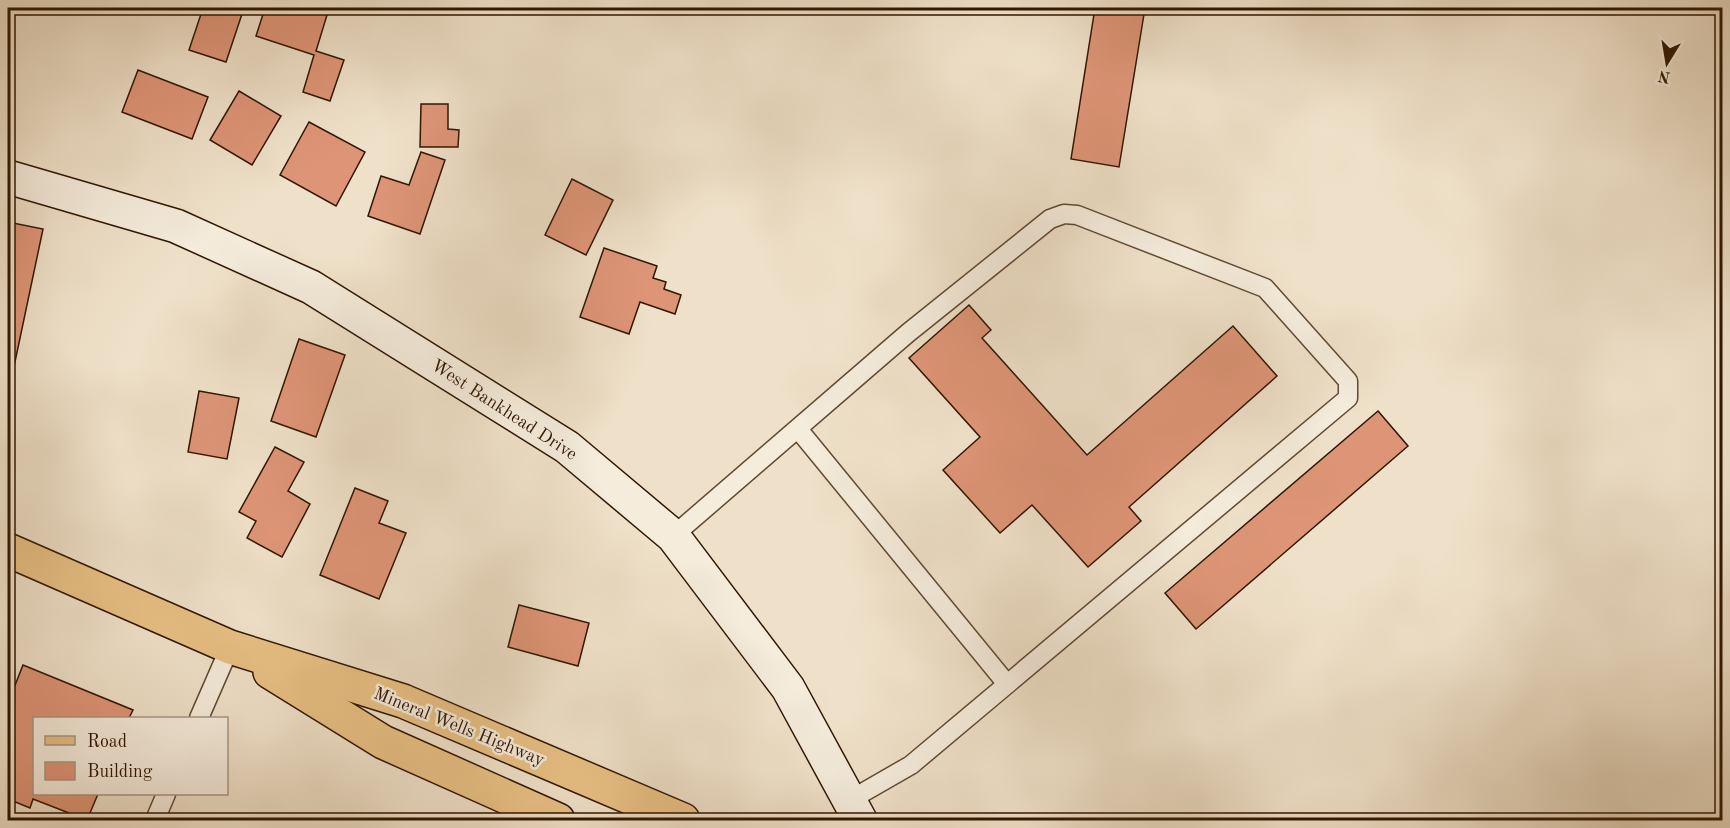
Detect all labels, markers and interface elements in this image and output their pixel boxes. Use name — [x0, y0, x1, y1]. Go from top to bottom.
north arrow — [1637, 33, 1697, 93]
text: N — [1656, 67, 1672, 85]
street label: West Bankhead Drive — [428, 356, 580, 464]
street label: Mineral Wells Highway — [371, 684, 547, 770]
legend — [33, 717, 228, 795]
text: Road — [87, 733, 127, 751]
text: Building — [87, 763, 153, 781]

